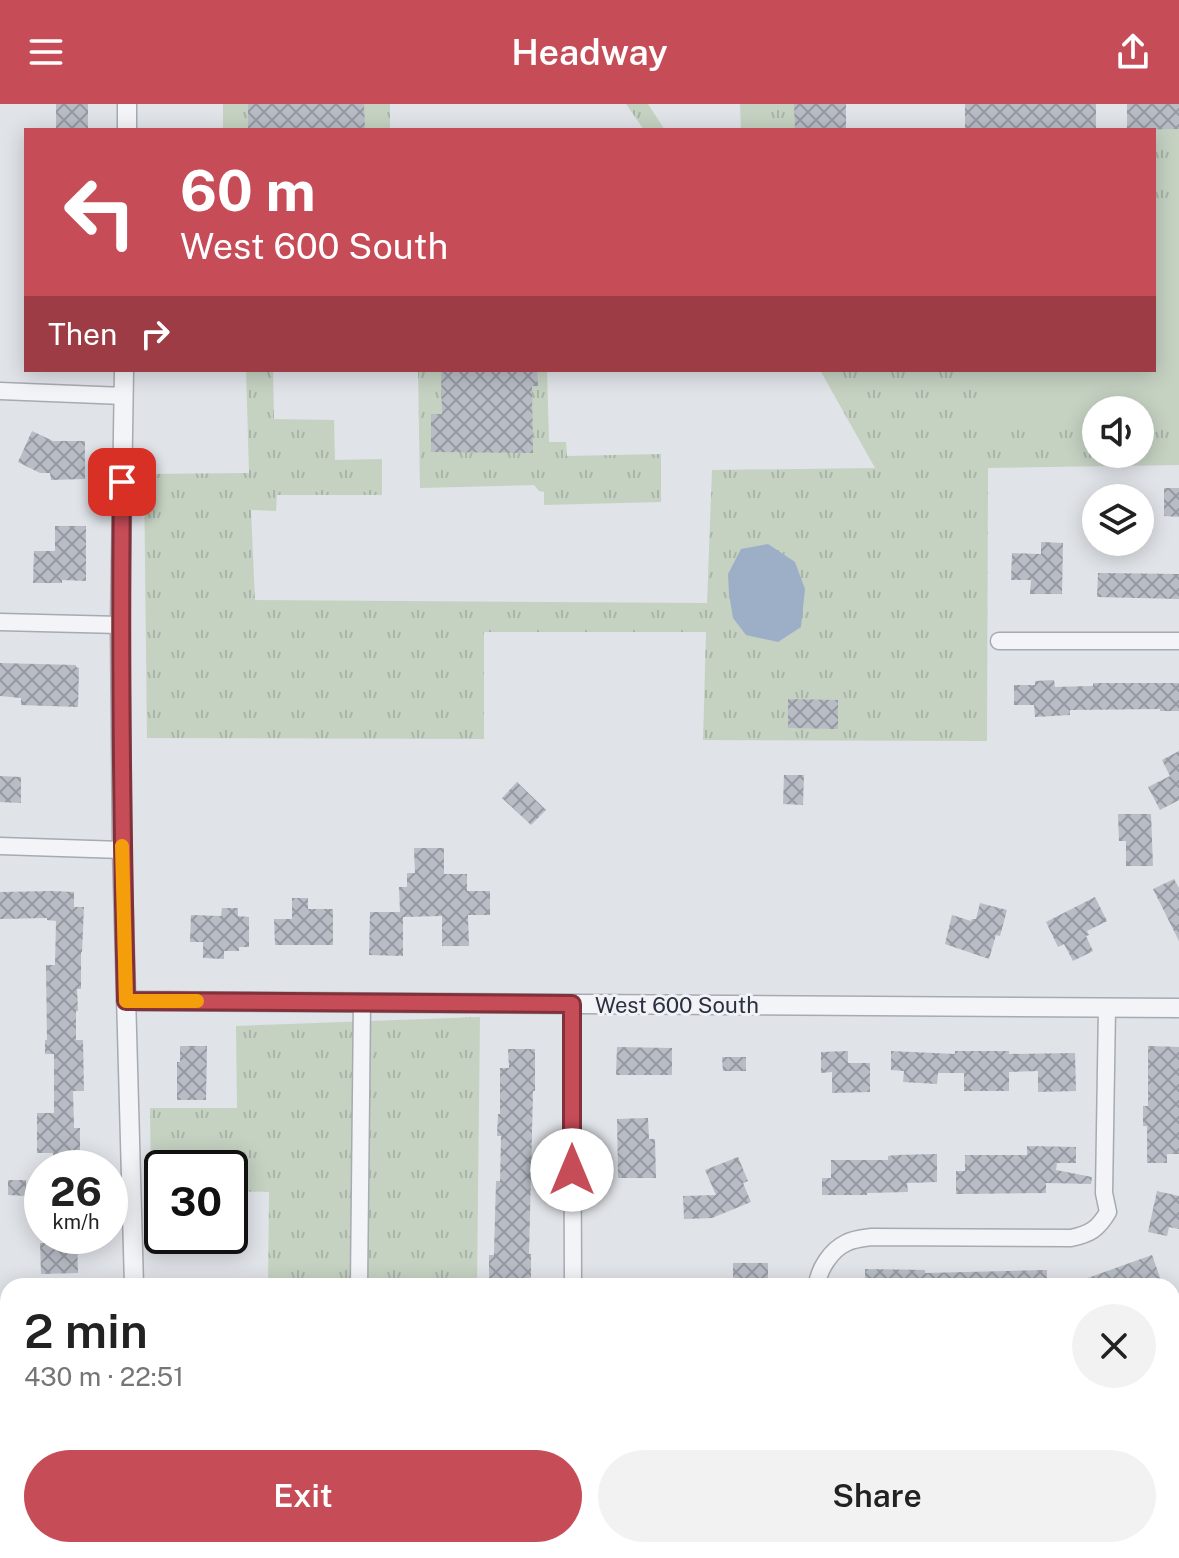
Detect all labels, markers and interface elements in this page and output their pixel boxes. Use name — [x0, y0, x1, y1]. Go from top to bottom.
icon: menu — [24, 30, 68, 74]
icon: share — [1111, 30, 1155, 74]
text: Headway — [511, 31, 668, 73]
text: 60 m — [180, 158, 316, 224]
icon: left — [48, 160, 152, 264]
text: West 600 South — [180, 225, 448, 267]
icon: right — [133, 312, 177, 356]
text: Then — [48, 316, 117, 352]
map controls — [1082, 396, 1154, 556]
button: sound — [1082, 396, 1154, 468]
pin — [88, 448, 156, 516]
icon: arrive — [100, 460, 144, 504]
button: layers — [1082, 484, 1154, 556]
street label: West 600 South — [595, 992, 759, 1018]
position arrow — [530, 1128, 614, 1212]
speed limit sign: 30 — [144, 1150, 248, 1254]
text: 26 — [50, 1168, 102, 1215]
text: km/h — [52, 1210, 100, 1234]
text: 2 min — [24, 1302, 148, 1359]
button: close — [1072, 1304, 1156, 1388]
text: 430 m · 22:51 — [24, 1361, 184, 1392]
button: Exit — [24, 1450, 582, 1542]
button: Share — [598, 1450, 1156, 1542]

